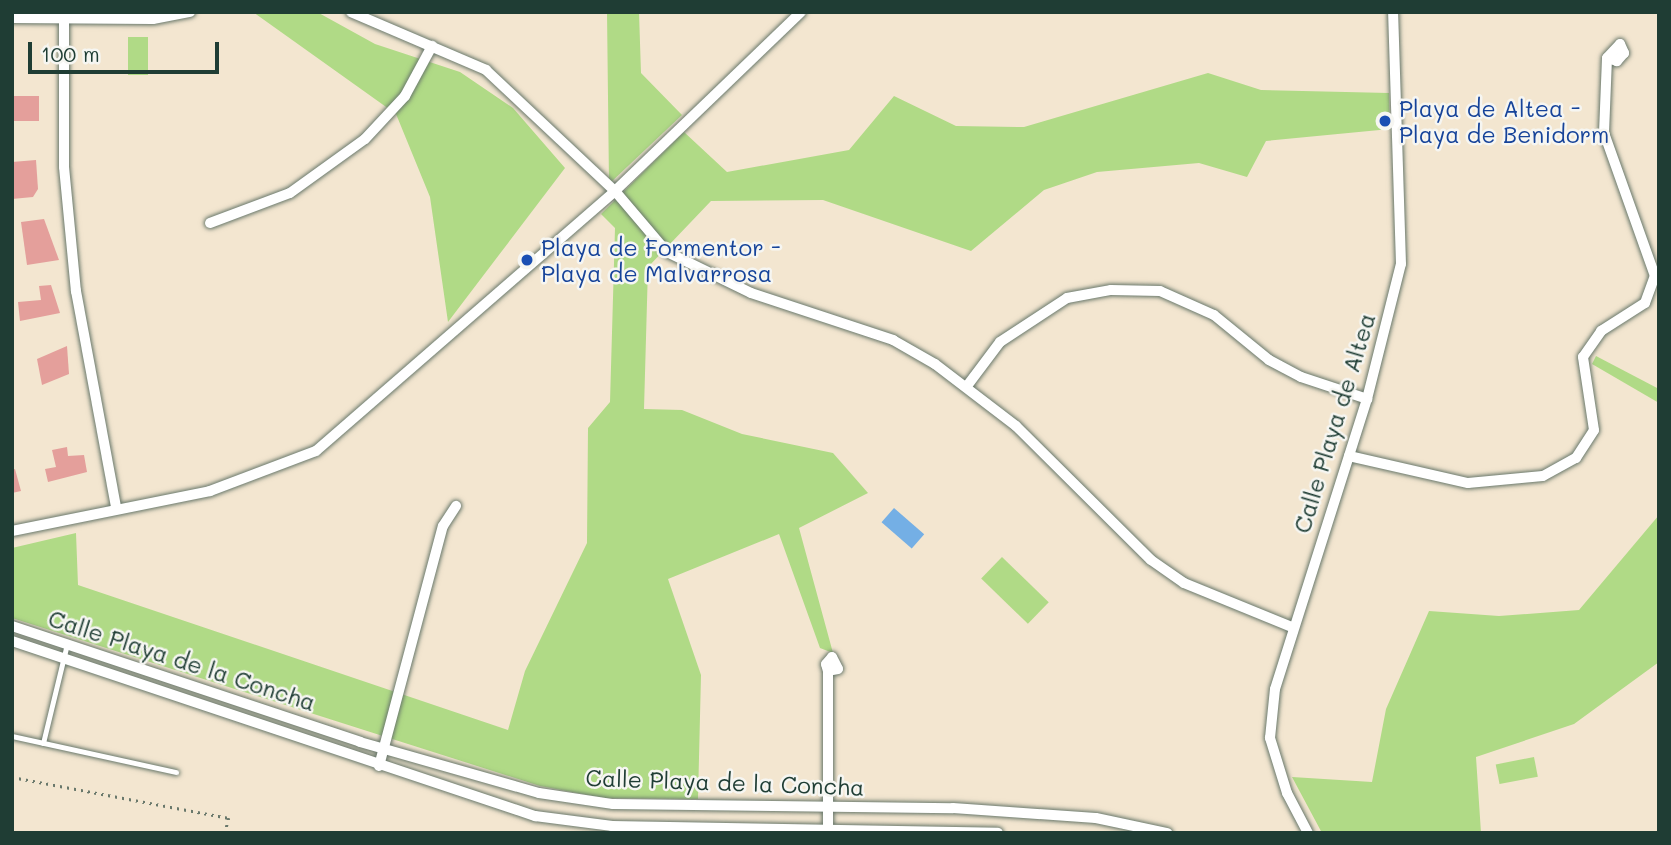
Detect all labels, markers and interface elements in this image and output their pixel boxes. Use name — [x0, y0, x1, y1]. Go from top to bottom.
scale bar — [32, 28, 222, 72]
text: 100 m — [41, 40, 100, 67]
place label: Playa de Altea - Playa de Benidorm — [1399, 94, 1609, 148]
marker: Playa de Altea - Playa de Benidorm — [1377, 113, 1393, 129]
place label: Playa de Formentor - Playa de Malvarrosa — [541, 233, 781, 287]
marker: Playa de Formentor - Playa de Malvarrosa — [519, 252, 535, 268]
street label: Calle Playa de Altea — [1287, 310, 1381, 536]
street label: Calle Playa de la Concha — [45, 604, 319, 716]
street label: Calle Playa de la Concha — [585, 763, 865, 801]

